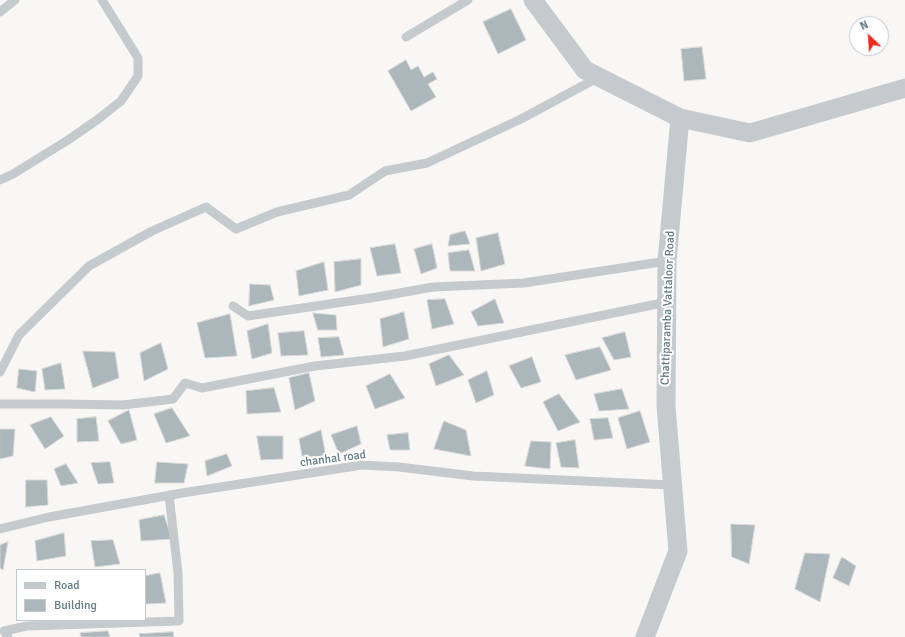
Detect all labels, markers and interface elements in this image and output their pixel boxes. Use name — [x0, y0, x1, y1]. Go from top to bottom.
north arrow — [849, 16, 889, 56]
text: N — [858, 18, 870, 33]
street label: Chattiparamba Vattaloor Road — [658, 231, 678, 385]
street label: chanhal road — [299, 448, 367, 470]
legend — [16, 569, 146, 621]
text: Road — [54, 578, 80, 593]
text: Building — [54, 598, 97, 613]

